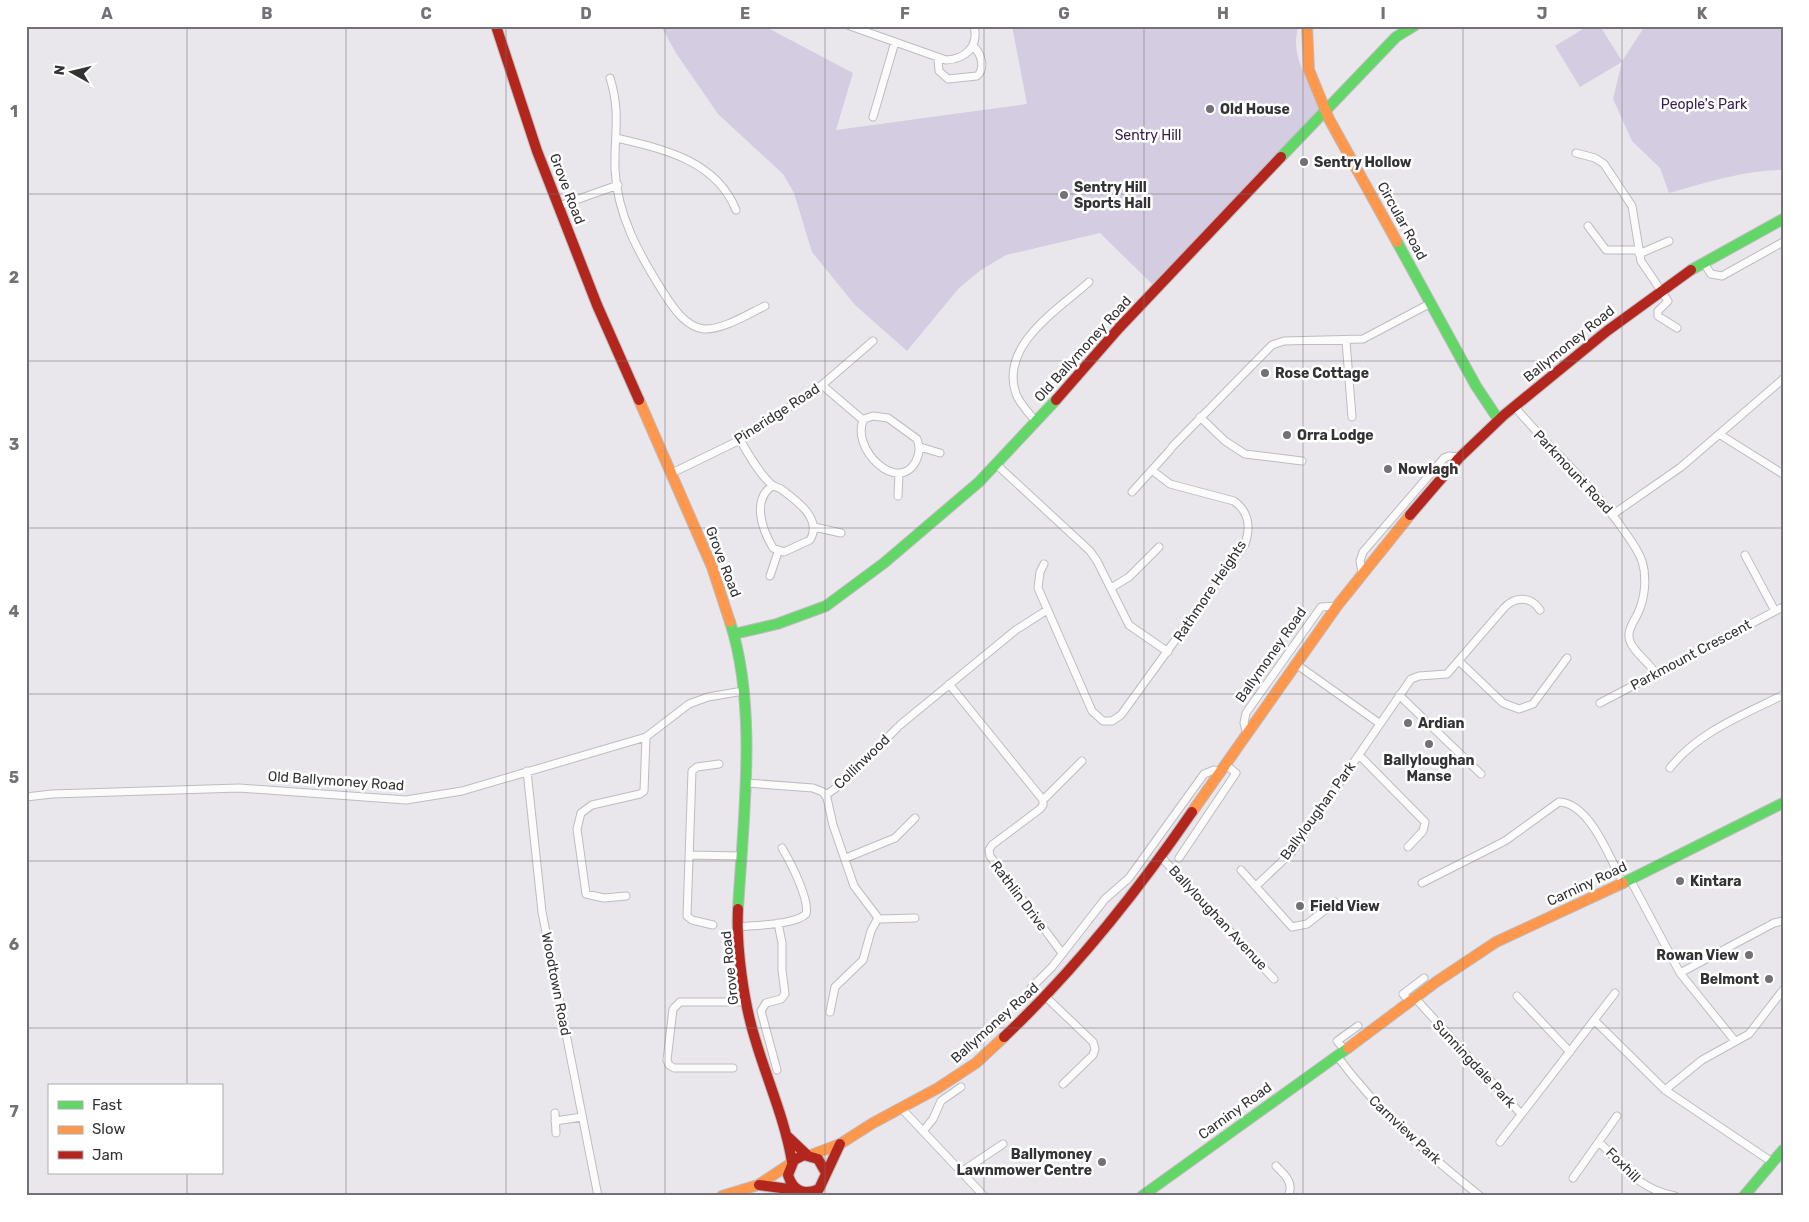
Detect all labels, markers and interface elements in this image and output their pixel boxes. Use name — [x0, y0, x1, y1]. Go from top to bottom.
text: A — [101, 4, 113, 23]
text: B — [261, 4, 273, 23]
text: C — [420, 4, 432, 23]
text: D — [580, 4, 592, 23]
text: E — [740, 4, 750, 23]
text: F — [900, 4, 910, 23]
text: G — [1058, 4, 1070, 23]
text: H — [1217, 4, 1229, 23]
text: I — [1380, 4, 1386, 23]
text: J — [1537, 4, 1547, 23]
text: K — [1697, 4, 1708, 23]
north arrow — [48, 48, 98, 98]
text: N — [51, 64, 69, 76]
park label: People's Park — [1661, 96, 1748, 113]
place label: Old House — [1220, 101, 1290, 118]
text: 1 — [10, 102, 18, 121]
marker: Old House — [1204, 103, 1216, 115]
park label: Sentry Hill — [1115, 127, 1181, 144]
street label: Grove Road — [546, 151, 588, 227]
place label: Sentry Hollow — [1314, 154, 1412, 171]
marker: Sentry Hollow — [1298, 156, 1310, 168]
place label: Sentry Hill Sports Hall — [1074, 179, 1151, 212]
street label: Circular Road — [1374, 179, 1430, 263]
marker: Sentry Hill Sports Hall — [1058, 189, 1070, 201]
text: 2 — [9, 268, 19, 287]
street label: Old Ballymoney Road — [1031, 292, 1135, 406]
street label: Ballymoney Road — [1520, 302, 1618, 386]
place label: Rose Cottage — [1275, 365, 1369, 382]
marker: Rose Cottage — [1259, 367, 1271, 379]
street label: Pineridge Road — [731, 380, 823, 448]
place label: Orra Lodge — [1297, 427, 1374, 444]
street label: Parkmount Road — [1530, 427, 1616, 517]
marker: Orra Lodge — [1281, 429, 1293, 441]
text: 3 — [9, 435, 19, 454]
place label: Nowlagh — [1398, 461, 1458, 478]
marker: Nowlagh — [1382, 463, 1394, 475]
street label: Grove Road — [702, 524, 744, 600]
street label: Rathmore Heights — [1170, 537, 1250, 645]
text: 4 — [9, 602, 20, 621]
street label: Ballymoney Road — [1232, 604, 1310, 706]
street label: Parkmount Crescent — [1628, 616, 1755, 694]
place label: Ardian — [1418, 715, 1464, 732]
marker: Ardian — [1402, 717, 1414, 729]
street label: Collinwood — [830, 731, 894, 793]
marker: Ballyloughan Manse — [1423, 738, 1435, 750]
place label: Ballyloughan Manse — [1383, 752, 1475, 785]
street label: Ballyloughan Park — [1277, 758, 1360, 863]
text: 5 — [9, 768, 19, 787]
street label: Old Ballymoney Road — [267, 768, 405, 794]
street label: Rathlin Drive — [987, 858, 1051, 934]
street label: Carniny Road — [1544, 858, 1630, 910]
street label: Ballyloughan Avenue — [1165, 862, 1271, 974]
place label: Kintara — [1690, 873, 1742, 890]
marker: Kintara — [1674, 875, 1686, 887]
place label: Field View — [1310, 898, 1380, 915]
marker: Field View — [1294, 900, 1306, 912]
street label: Grove Road — [718, 930, 742, 1006]
street label: Woodtown Road — [538, 931, 574, 1037]
text: 6 — [9, 935, 19, 954]
place label: Rowan View — [1656, 947, 1739, 964]
marker: Rowan View — [1743, 949, 1755, 961]
place label: Belmont — [1700, 971, 1759, 988]
marker: Belmont — [1763, 973, 1775, 985]
street label: Ballymoney Road — [948, 979, 1042, 1067]
street label: Sunningdale Park — [1429, 1016, 1520, 1112]
street label: Carniny Road — [1195, 1079, 1275, 1143]
legend — [48, 1084, 222, 1174]
street label: Carnview Park — [1365, 1092, 1445, 1168]
text: Fast — [92, 1096, 122, 1114]
text: 7 — [9, 1102, 19, 1121]
text: Slow — [92, 1120, 125, 1138]
street label: Foxhill — [1602, 1144, 1644, 1186]
text: Jam — [92, 1146, 123, 1164]
place label: Ballymoney Lawnmower Centre — [956, 1146, 1093, 1179]
marker: Ballymoney Lawnmower Centre — [1096, 1156, 1108, 1168]

